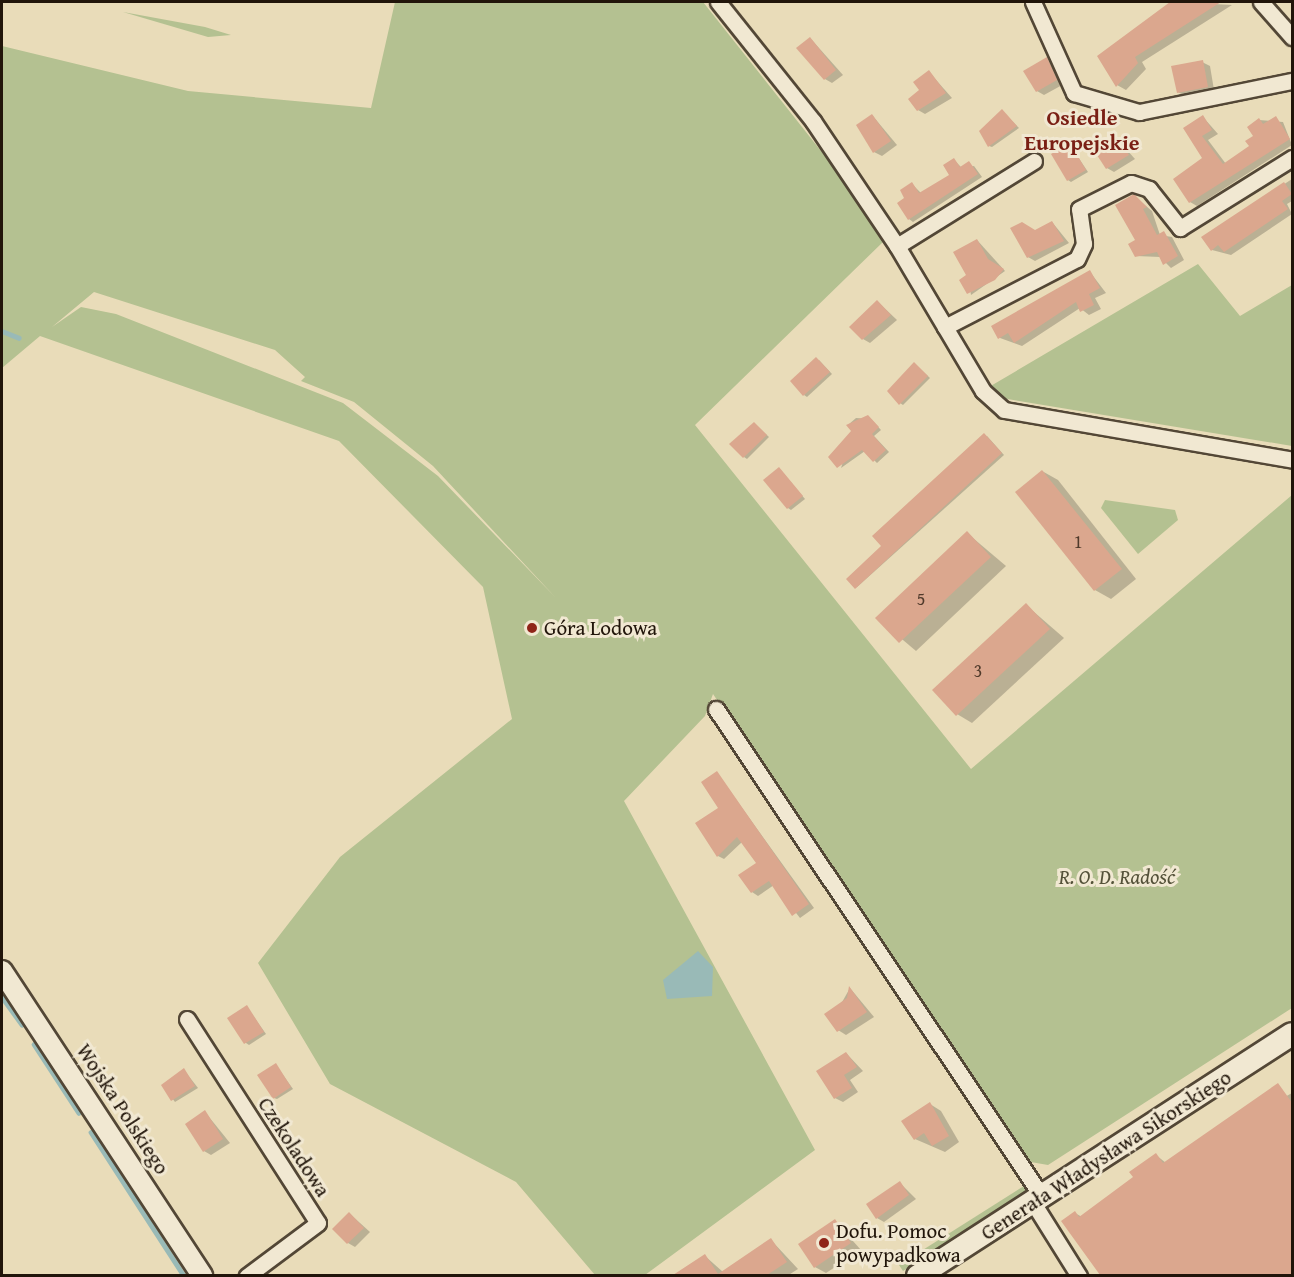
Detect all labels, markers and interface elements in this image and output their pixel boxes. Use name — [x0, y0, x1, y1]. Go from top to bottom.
district label: Osiedle Europejskie — [1024, 104, 1140, 156]
house number: 1 — [1074, 531, 1082, 553]
house number: 5 — [917, 588, 925, 610]
place label: Góra Lodowa — [544, 615, 657, 641]
marker: Góra Lodowa — [525, 621, 539, 635]
house number: 3 — [974, 660, 982, 682]
park label: R. O. D. Radość — [1059, 864, 1175, 890]
street label: Wojska Polskiego — [71, 1039, 175, 1179]
street label: Generała Władysława Sikorskiego — [976, 1065, 1236, 1245]
street label: Czekoladowa — [253, 1093, 335, 1201]
place label: Dofu. Pomoc powypadkowa — [836, 1218, 961, 1268]
marker: Dofu. Pomoc powypadkowa — [817, 1236, 831, 1250]

